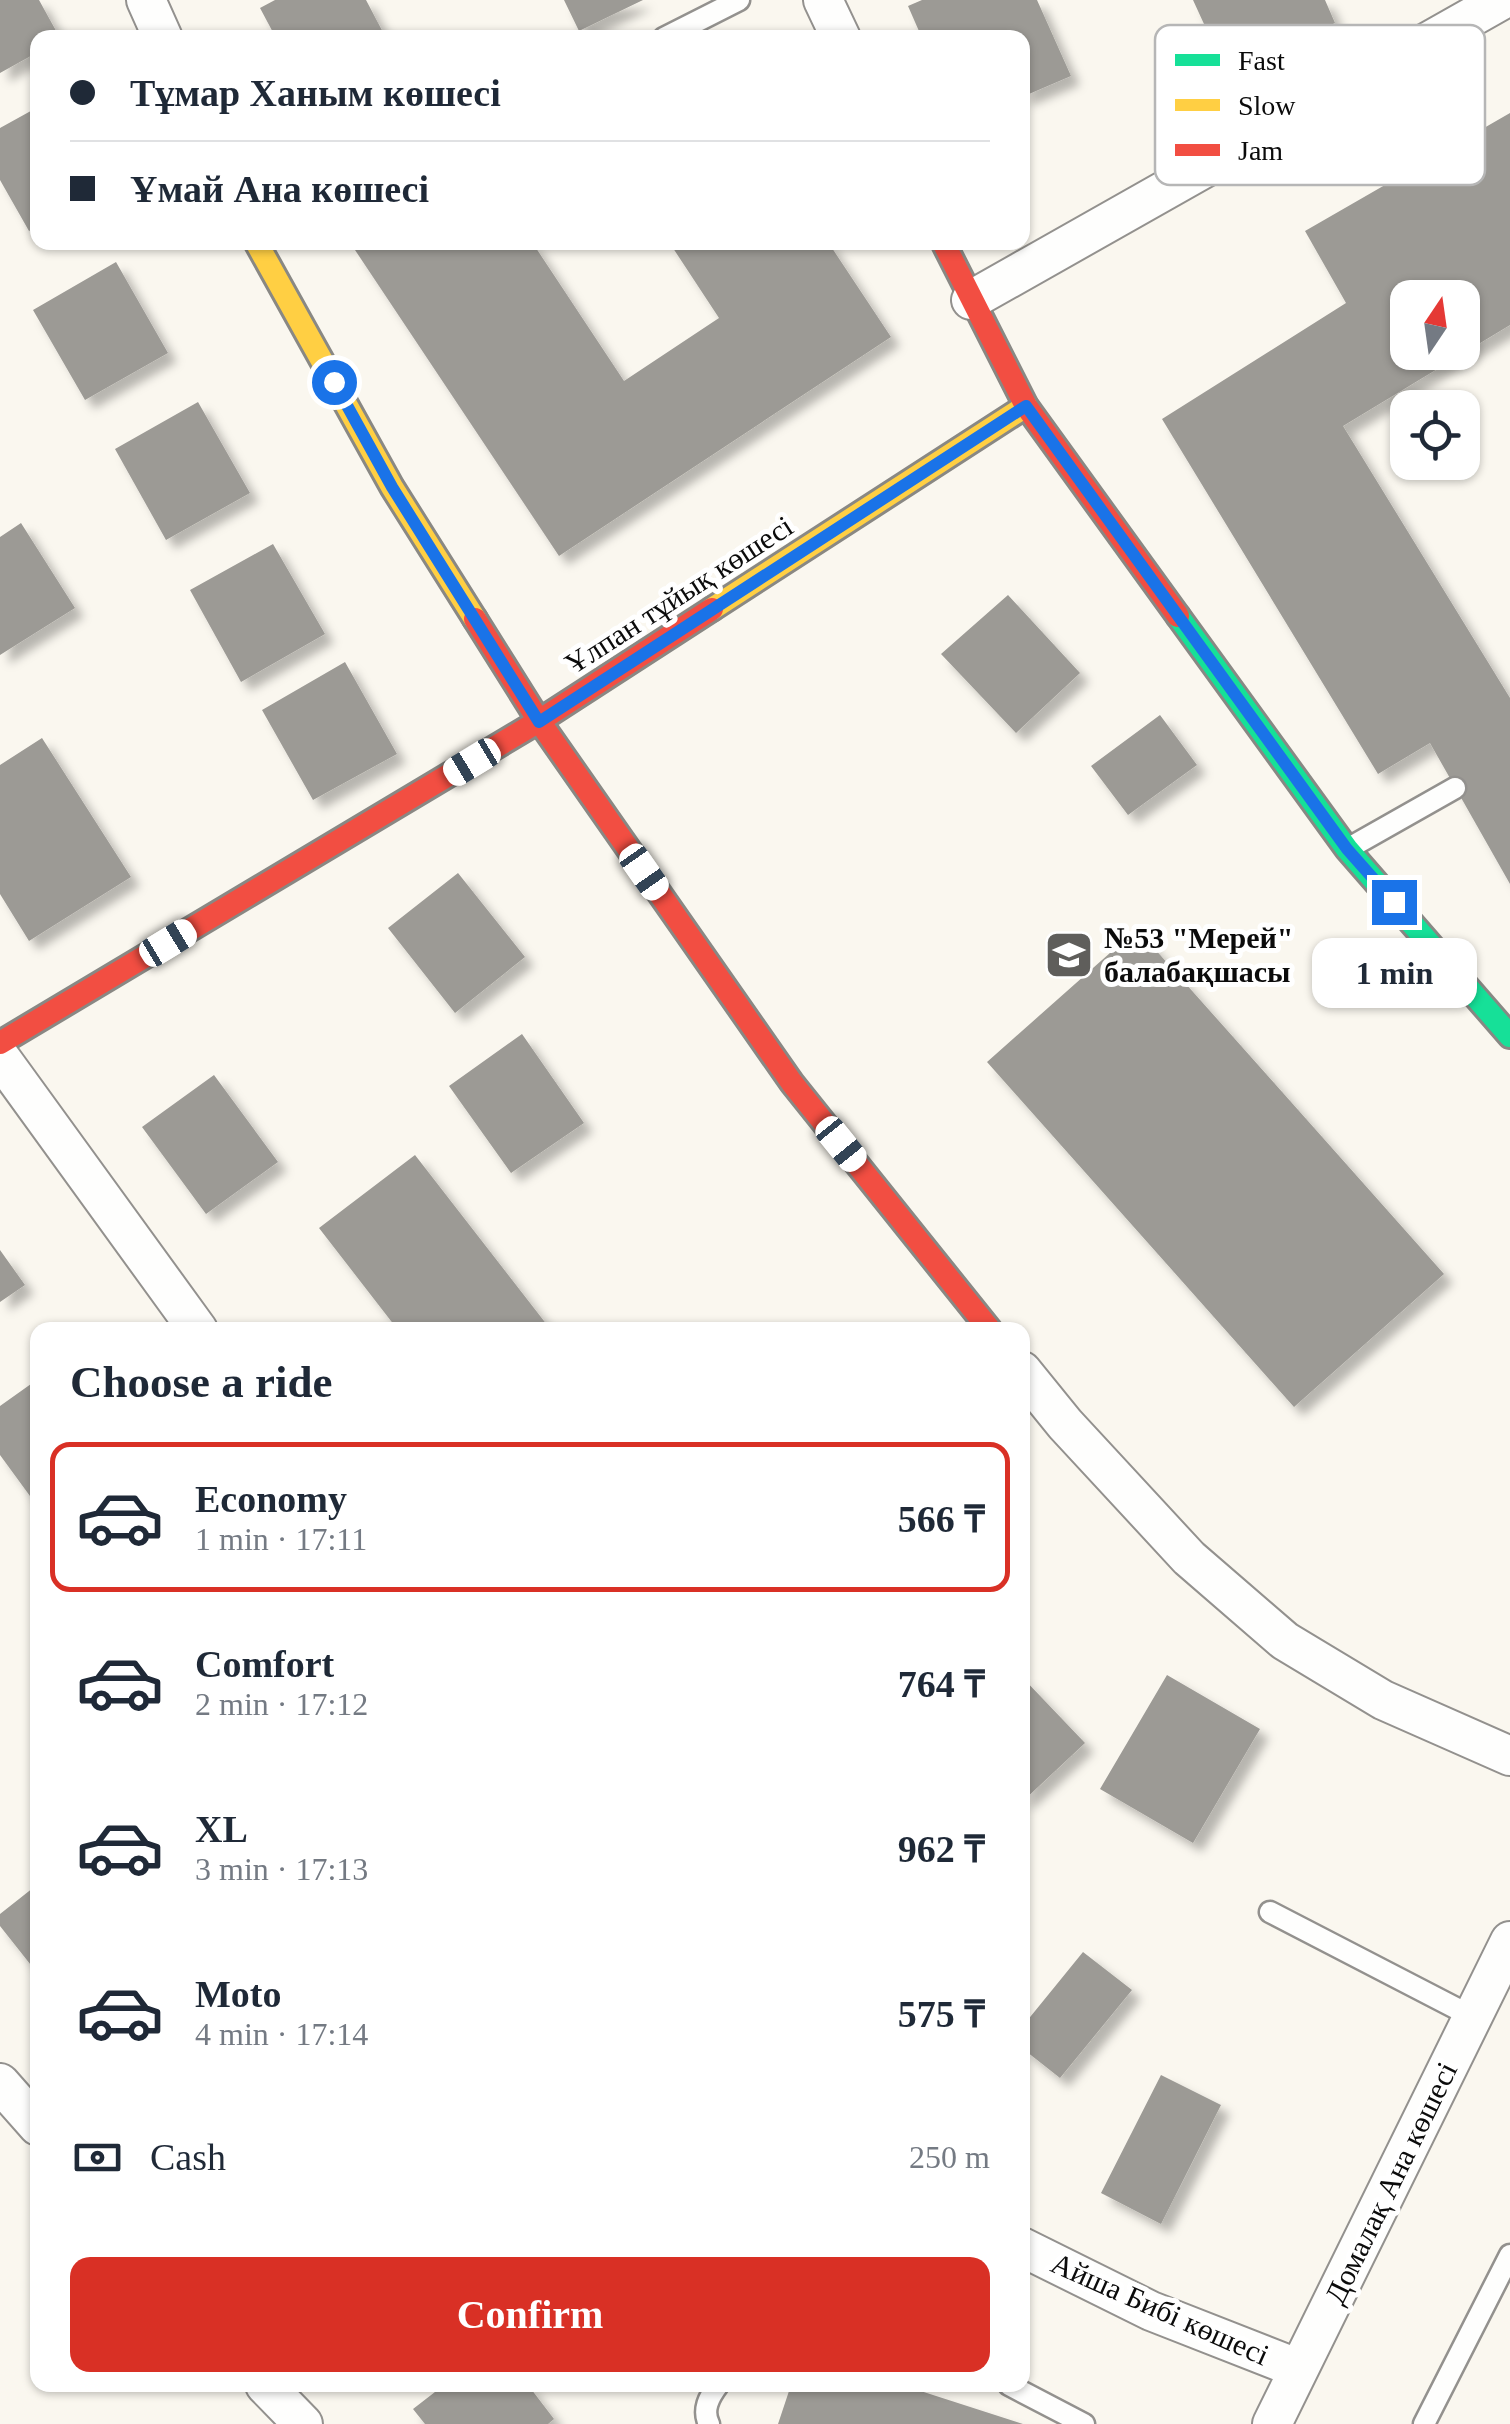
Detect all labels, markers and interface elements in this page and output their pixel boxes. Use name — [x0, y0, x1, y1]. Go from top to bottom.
legend — [1155, 25, 1485, 185]
text: Fast — [1238, 45, 1285, 76]
text: Тұмар Ханым көшесі — [130, 72, 501, 114]
text: Slow — [1238, 90, 1296, 121]
text: Jam — [1238, 135, 1283, 166]
text: Ұмай Ана көшесі — [130, 168, 429, 210]
north arrow — [1390, 280, 1480, 370]
map controls — [1390, 280, 1480, 480]
route start — [312, 360, 357, 405]
button: locate — [1390, 390, 1480, 480]
street label: Ұлпан тұйық көшесі — [559, 509, 799, 680]
car — [439, 734, 505, 790]
car — [615, 839, 673, 905]
route end — [1372, 880, 1417, 925]
car — [135, 915, 201, 971]
place label: №53 "Мерей" балабақшасы — [1104, 921, 1293, 988]
school or university icon: №53 "Мерей" балабақшасы — [1043, 929, 1095, 981]
callout: 1 min — [1312, 937, 1476, 1007]
text: 1 min — [1356, 955, 1433, 991]
car — [810, 1111, 872, 1177]
text: Choose a ride — [70, 1357, 333, 1407]
icon: car — [75, 1472, 165, 1562]
text: Economy — [195, 1478, 347, 1520]
text: 566 ₸ — [898, 1498, 985, 1540]
text: 1 min · 17:11 — [195, 1521, 367, 1557]
icon: car — [75, 1637, 165, 1727]
text: Comfort — [195, 1643, 334, 1685]
text: 764 ₸ — [898, 1663, 985, 1705]
text: 2 min · 17:12 — [195, 1686, 368, 1722]
icon: car — [75, 1802, 165, 1892]
text: XL — [195, 1808, 248, 1850]
text: 962 ₸ — [898, 1828, 985, 1870]
text: 3 min · 17:13 — [195, 1851, 368, 1887]
icon: car — [75, 1967, 165, 2057]
text: Moto — [195, 1973, 282, 2015]
text: 575 ₸ — [898, 1993, 985, 2035]
text: 4 min · 17:14 — [195, 2016, 368, 2052]
street label: Домалақ Ана көшесі — [1318, 2057, 1463, 2309]
icon: cash — [70, 2130, 125, 2185]
text: Cash — [150, 2136, 226, 2178]
text: 250 m — [909, 2139, 990, 2175]
street label: Айша Бибі көшесі — [1046, 2246, 1274, 2371]
button: Confirm — [70, 2257, 990, 2372]

